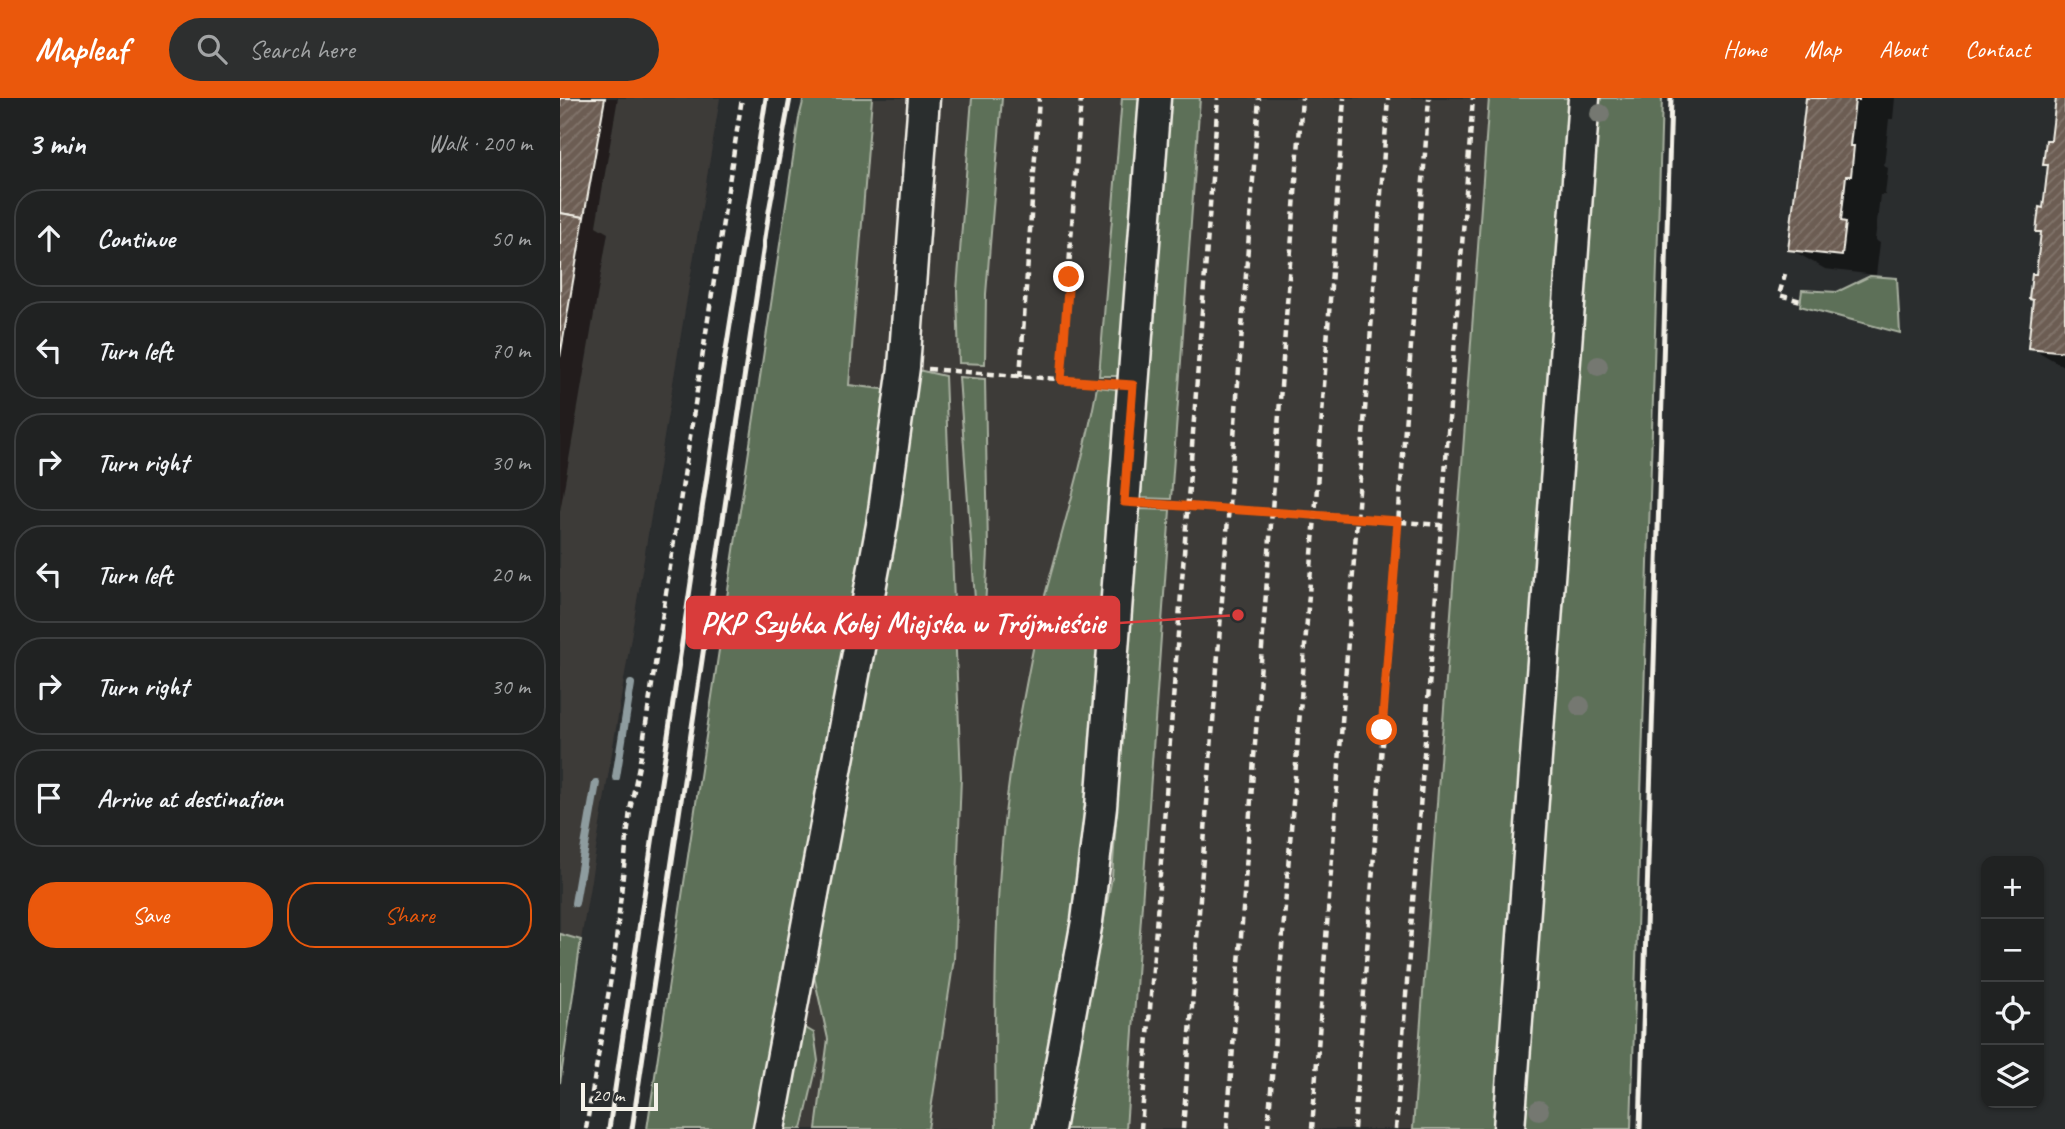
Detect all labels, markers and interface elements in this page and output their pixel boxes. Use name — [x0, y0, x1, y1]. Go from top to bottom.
search box — [169, 18, 659, 81]
text: Mapleaf — [35, 28, 127, 70]
icon: search — [193, 30, 231, 68]
text: Search here — [249, 33, 355, 66]
text: Home — [1723, 34, 1766, 64]
text: Map — [1804, 34, 1841, 64]
text: About — [1879, 34, 1927, 64]
text: Contact — [1965, 34, 2030, 64]
text: 3 min — [28, 125, 85, 163]
text: Walk · 200 m — [428, 129, 532, 158]
icon: ahead — [30, 219, 68, 257]
text: Continue — [97, 222, 175, 255]
text: 50 m — [491, 224, 530, 253]
route end — [1053, 261, 1084, 292]
icon: left — [30, 331, 68, 369]
text: Turn left — [97, 334, 172, 367]
text: 70 m — [491, 336, 530, 365]
icon: right — [30, 443, 68, 481]
text: Turn right — [97, 446, 188, 479]
text: 30 m — [491, 448, 530, 477]
icon: left — [30, 555, 68, 593]
text: Turn left — [97, 558, 172, 591]
text: 20 m — [491, 560, 530, 589]
callout: PKP Szybka Kolej Miejska w Trójmieście — [687, 597, 1119, 648]
text: PKP Szybka Kolej Miejska w Trójmieście — [701, 604, 1107, 643]
icon: right — [30, 667, 68, 705]
text: Turn right — [97, 670, 188, 703]
text: 30 m — [491, 672, 530, 701]
route start — [1366, 714, 1397, 745]
icon: arrive — [30, 779, 68, 817]
text: Arrive at destination — [97, 782, 283, 815]
map controls — [1981, 856, 2044, 1108]
button: + — [1981, 856, 2044, 919]
button: Save — [28, 882, 273, 948]
button: Share — [287, 882, 532, 948]
button: − — [1981, 919, 2044, 982]
button: locate — [1981, 982, 2044, 1045]
button: layers — [1981, 1045, 2044, 1108]
scale bar — [581, 1080, 658, 1112]
text: 20 m — [592, 1083, 624, 1107]

